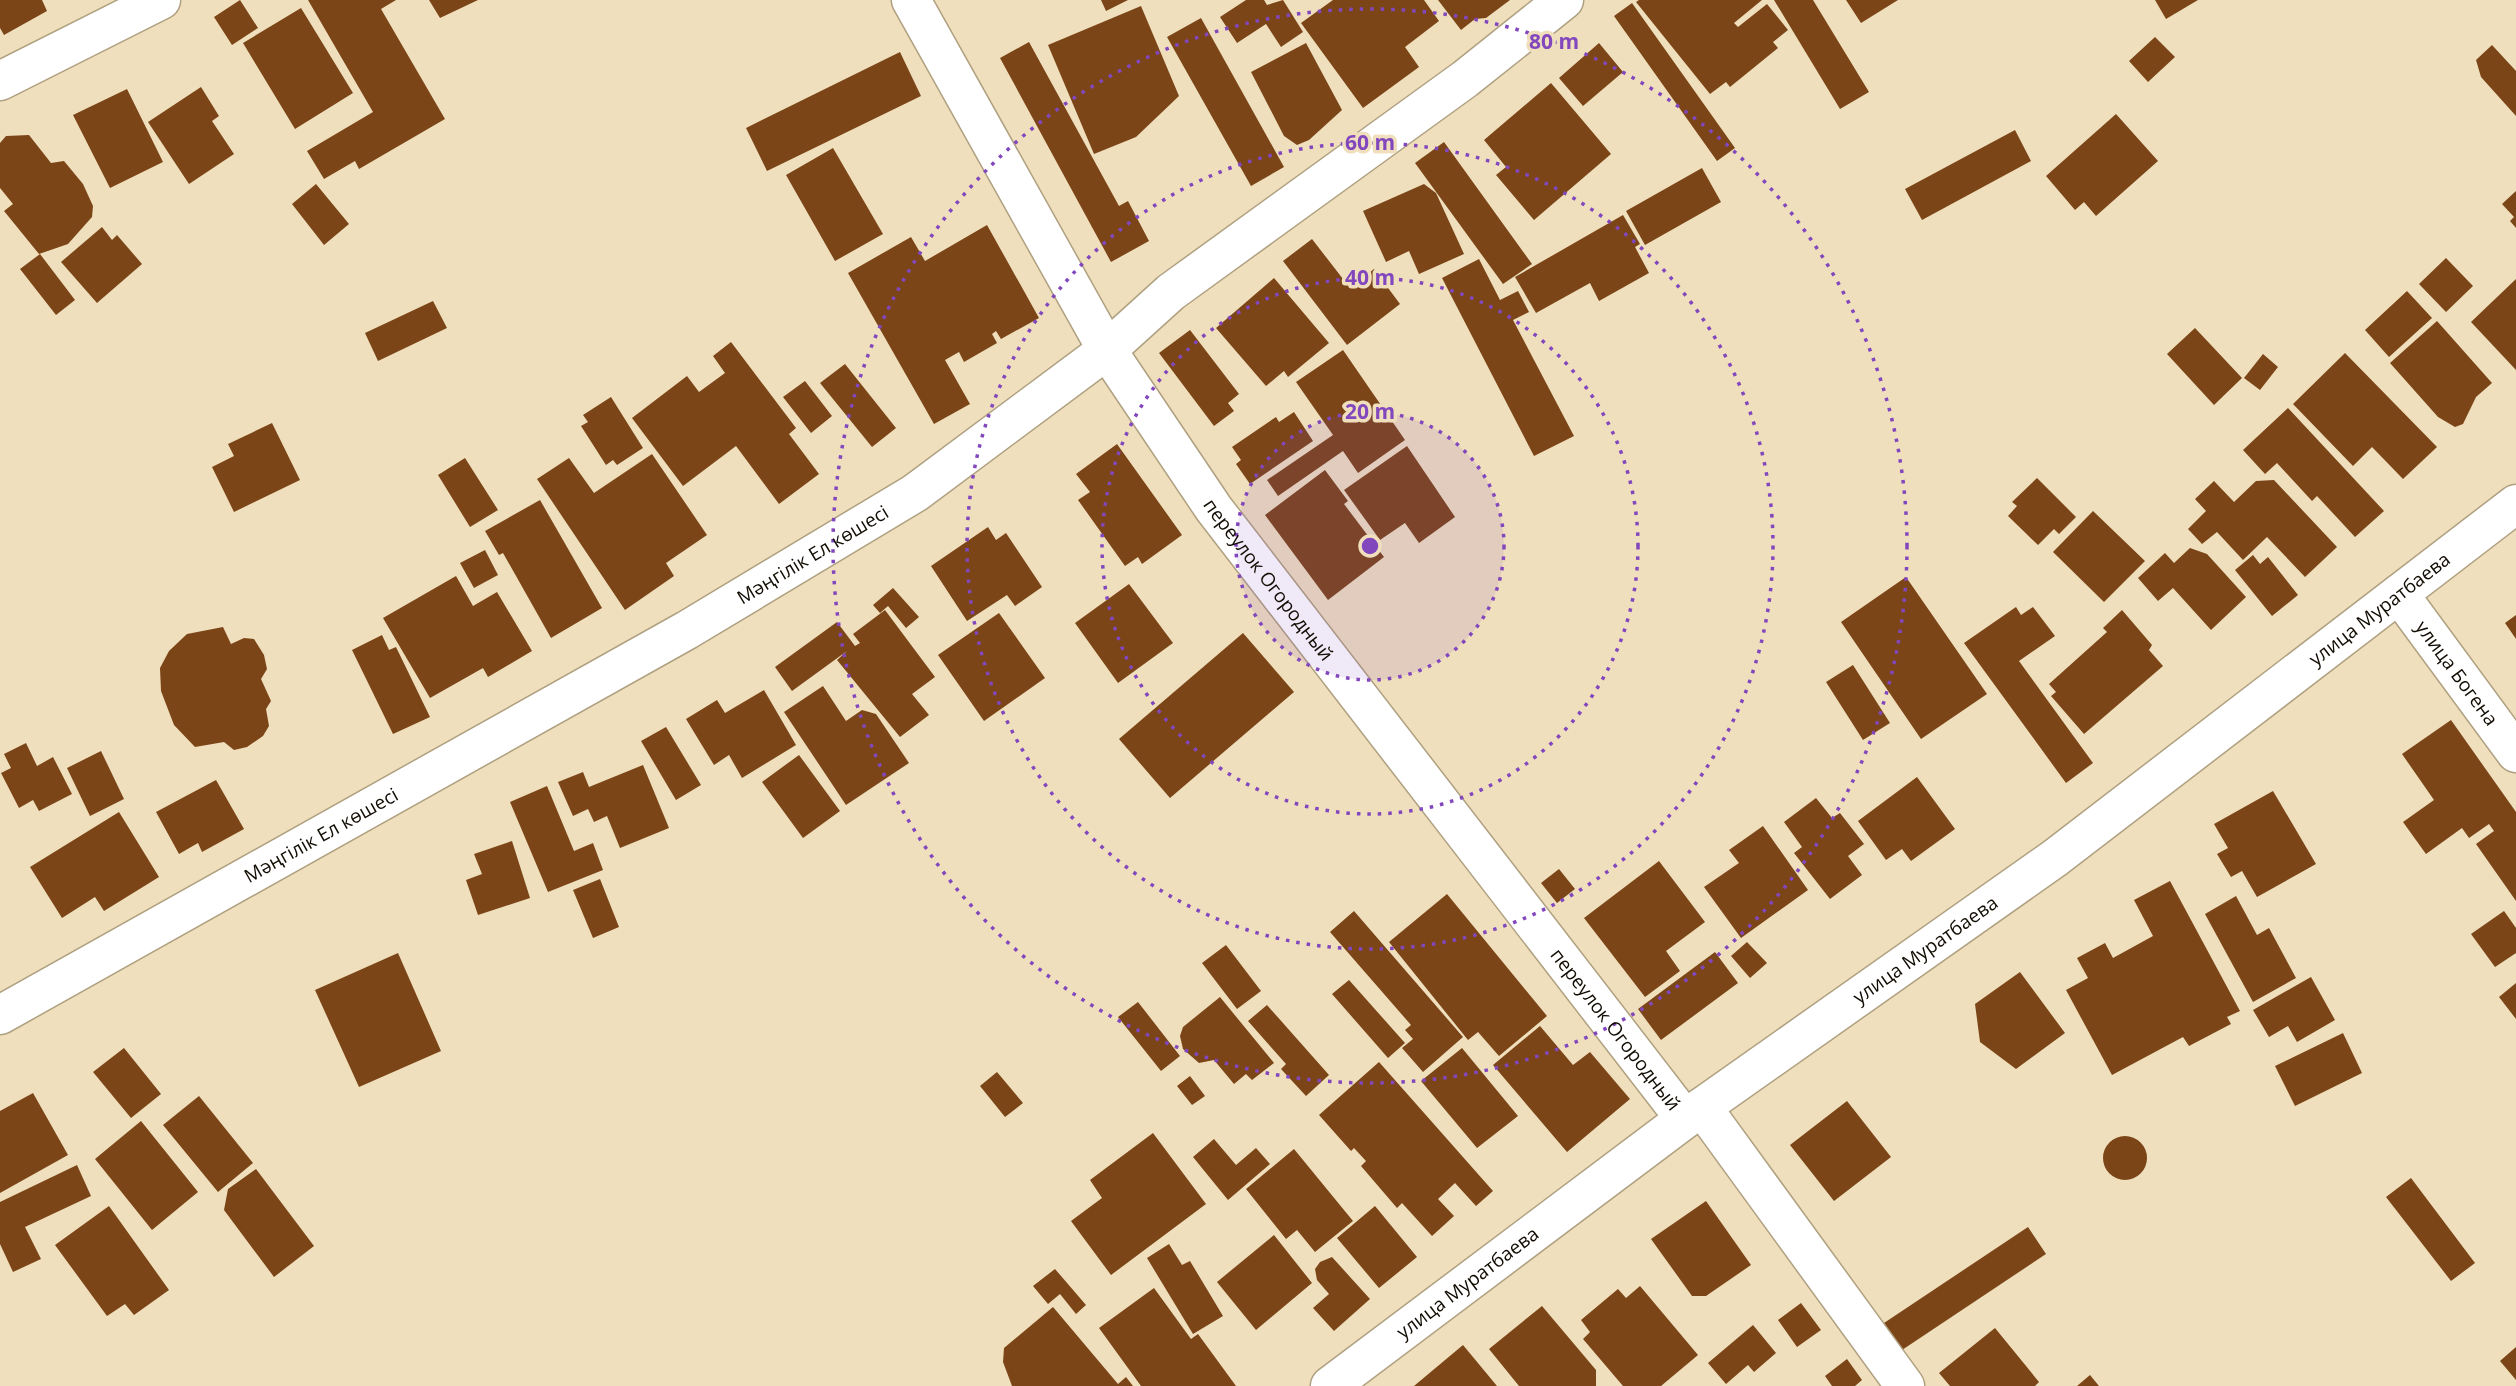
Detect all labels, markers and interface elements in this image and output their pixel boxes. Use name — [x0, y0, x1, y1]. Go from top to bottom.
text: 80 m — [1529, 27, 1579, 55]
text: 60 m — [1345, 128, 1395, 156]
text: 40 m — [1345, 263, 1395, 291]
text: 20 m — [1345, 397, 1395, 425]
street label: переулок Огородный — [1198, 493, 1339, 666]
street label: Мәңгілік Ел көшесі — [732, 499, 893, 610]
centre of rings — [1358, 534, 1382, 558]
street label: улица Муратбаева — [2303, 546, 2455, 671]
street label: улица Богена — [2410, 615, 2504, 731]
street label: Мәңгілік Ел көшесі — [239, 782, 403, 889]
street label: улица Муратбаева — [1847, 890, 2003, 1010]
street label: переулок Огородный — [1545, 943, 1687, 1116]
street label: улица Муратбаева — [1391, 1221, 1544, 1345]

